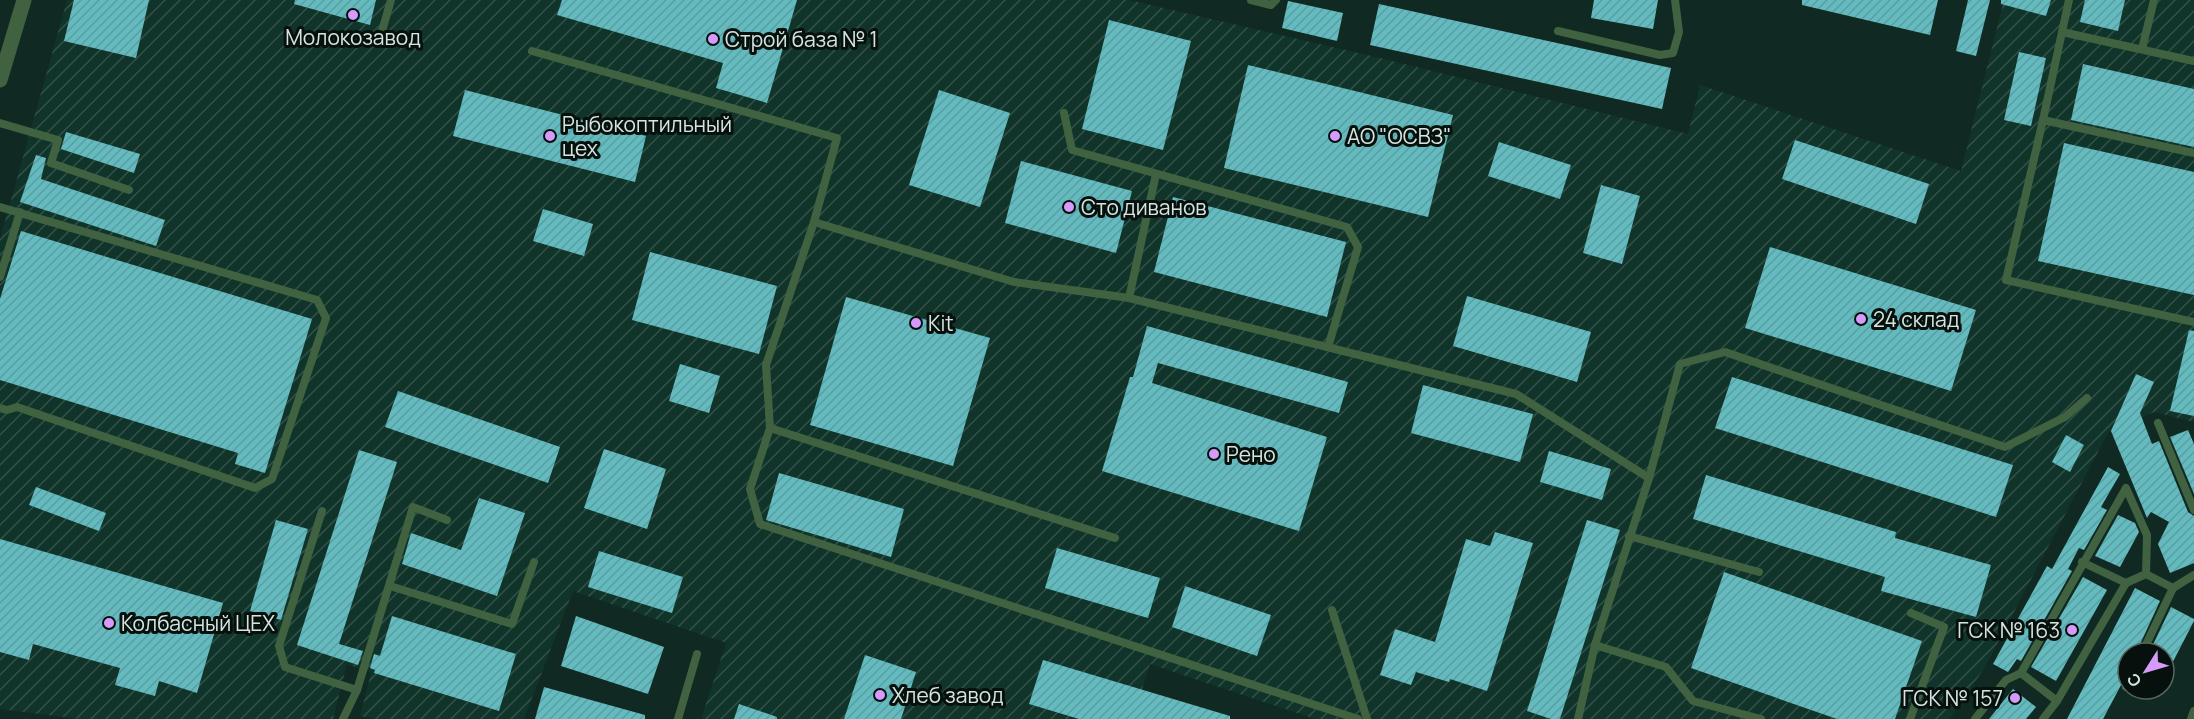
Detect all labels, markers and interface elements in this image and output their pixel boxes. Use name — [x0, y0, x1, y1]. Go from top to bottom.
marker: Молокозавод — [346, 8, 360, 22]
place label: Молокозавод — [285, 23, 421, 51]
place label: Строй база № 1 — [725, 25, 878, 53]
marker: Строй база № 1 — [706, 32, 720, 46]
place label: Рыбокоптильный цех — [562, 110, 732, 162]
place label: АО "ОСВЗ" — [1347, 122, 1451, 150]
marker: Рыбокоптильный цех — [543, 129, 557, 143]
marker: АО "ОСВЗ" — [1328, 129, 1342, 143]
place label: Сто диванов — [1081, 193, 1207, 221]
marker: Сто диванов — [1062, 200, 1076, 214]
place label: 24 склад — [1873, 305, 1959, 333]
place label: Kit — [928, 309, 954, 337]
marker: 24 склад — [1854, 312, 1868, 326]
marker: Kit — [909, 316, 923, 330]
place label: Рено — [1226, 440, 1276, 468]
marker: Рено — [1207, 447, 1221, 461]
place label: Колбасный ЦЕХ — [121, 609, 275, 637]
marker: Колбасный ЦЕХ — [102, 616, 116, 630]
place label: ГСК № 163 — [1957, 616, 2060, 644]
marker: ГСК № 163 — [2065, 623, 2079, 637]
north arrow — [2116, 641, 2176, 701]
text: С — [2122, 669, 2146, 691]
place label: Хлеб завод — [892, 681, 1004, 709]
place label: ГСК № 157 — [1902, 684, 2003, 712]
marker: Хлеб завод — [873, 688, 887, 702]
marker: ГСК № 157 — [2008, 691, 2022, 705]

